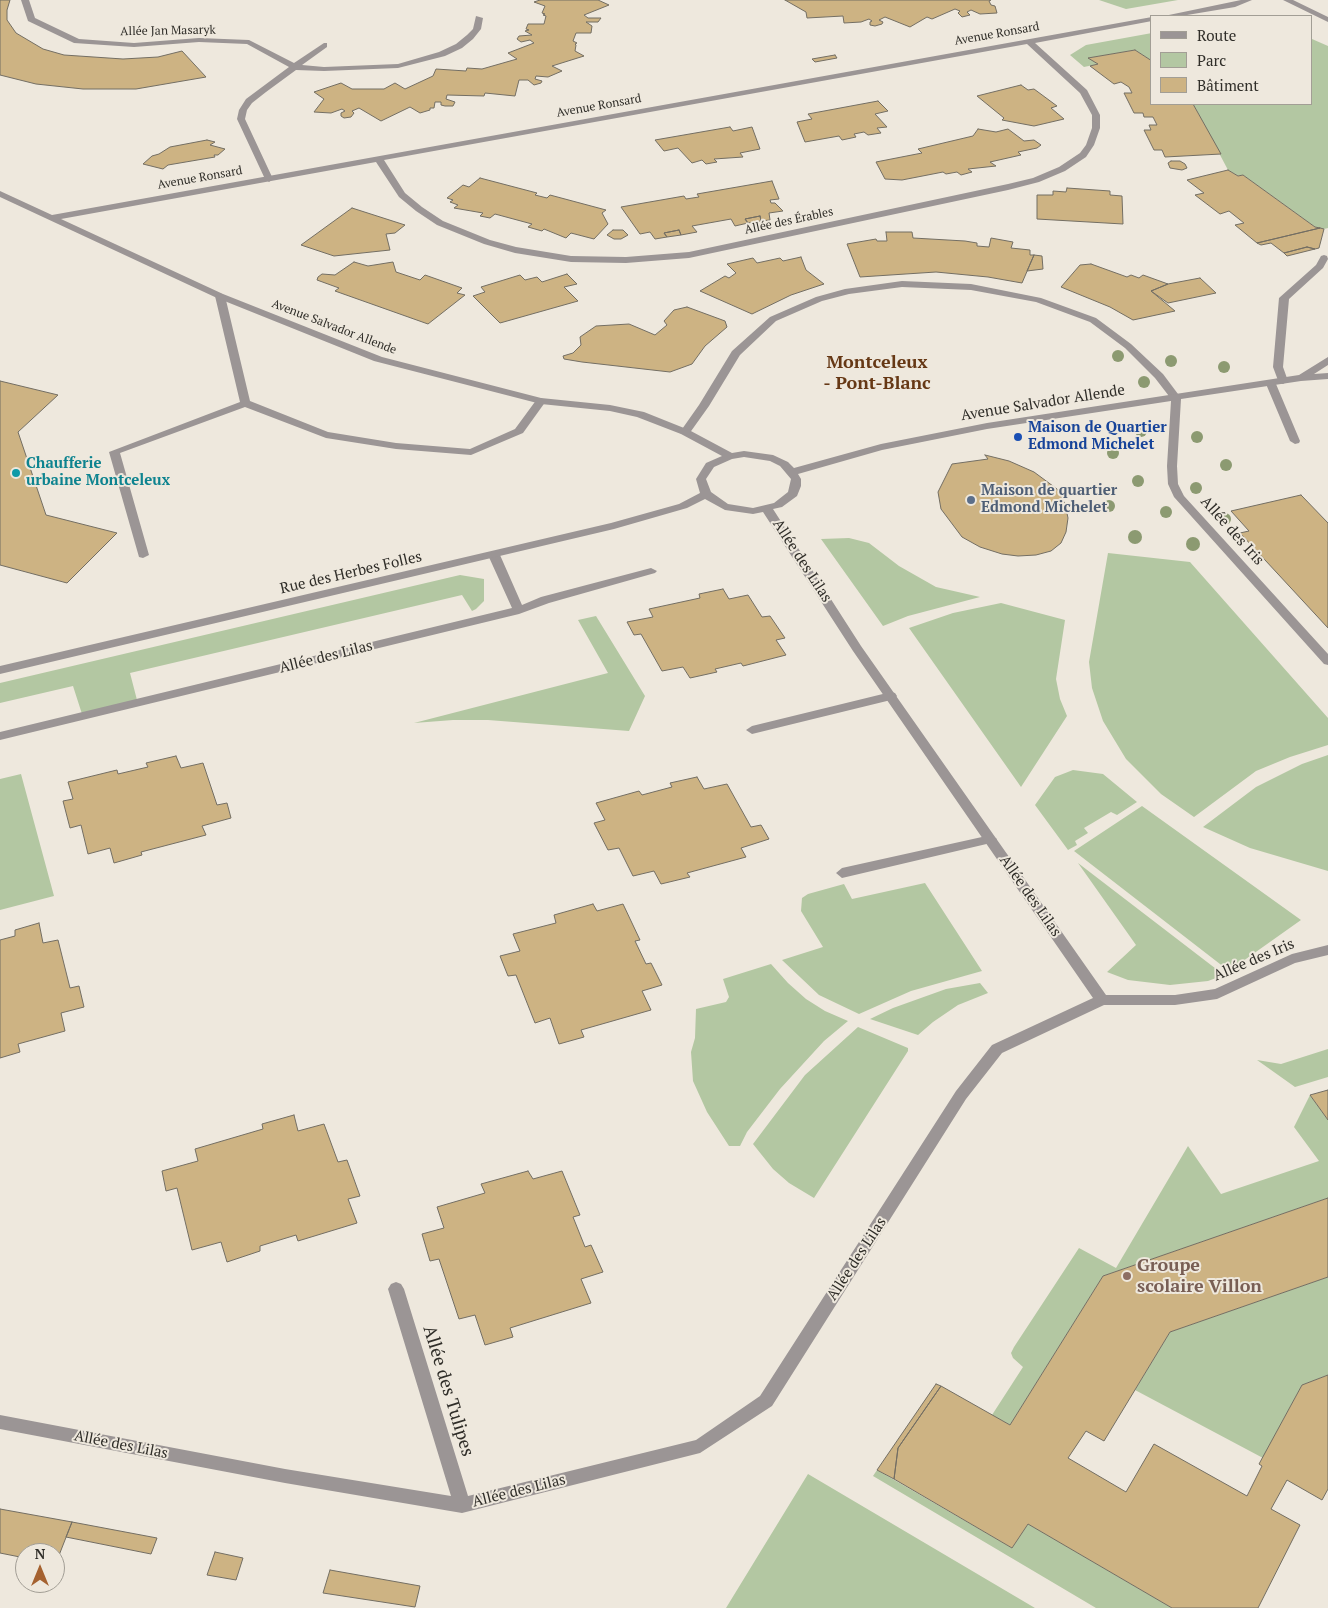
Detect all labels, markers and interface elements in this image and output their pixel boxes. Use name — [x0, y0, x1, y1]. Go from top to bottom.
legend — [1150, 15, 1313, 105]
street label: Avenue Ronsard — [953, 19, 1041, 49]
street label: Allée Jan Masaryk — [120, 23, 216, 39]
text: Route — [1197, 25, 1236, 45]
text: Parc — [1197, 50, 1226, 70]
text: Bâtiment — [1197, 75, 1259, 95]
street label: Avenue Ronsard — [555, 91, 643, 121]
street label: Avenue Ronsard — [156, 163, 244, 193]
street label: Allée des Érables — [743, 205, 835, 237]
street label: Avenue Salvador Allende — [270, 297, 398, 357]
district label: Montceleux - Pont-Blanc — [823, 352, 931, 394]
street label: Avenue Salvador Allende — [960, 381, 1126, 425]
place label: Maison de Quartier Edmond Michelet — [1028, 419, 1167, 454]
marker: Maison de Quartier Edmond Michelet — [1012, 431, 1024, 443]
place label: Chaufferie urbaine Montceleux — [26, 455, 170, 490]
marker: Chaufferie urbaine Montceleux — [10, 467, 22, 479]
place label: Maison de quartier Edmond Michelet — [981, 482, 1117, 517]
street label: Allée des Iris — [1197, 493, 1267, 569]
marker: Maison de quartier Edmond Michelet — [965, 494, 977, 506]
street label: Allée des Lilas — [768, 516, 836, 606]
street label: Rue des Herbes Folles — [278, 548, 424, 598]
street label: Allée des Lilas — [278, 637, 374, 677]
street label: Allée des Lilas — [995, 852, 1065, 940]
street label: Allée des Iris — [1211, 935, 1297, 985]
street label: Allée des Lilas — [823, 1214, 891, 1304]
place label: Groupe scolaire Villon — [1137, 1255, 1262, 1298]
marker: Groupe scolaire Villon — [1121, 1270, 1133, 1282]
street label: Allée des Tulipes — [418, 1323, 478, 1459]
street label: Allée des Lilas — [72, 1427, 170, 1463]
street label: Allée des Lilas — [471, 1471, 567, 1511]
north arrow — [15, 1543, 65, 1593]
text: N — [35, 1544, 45, 1563]

